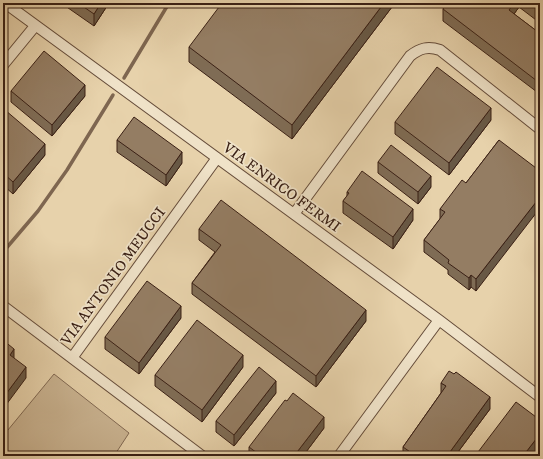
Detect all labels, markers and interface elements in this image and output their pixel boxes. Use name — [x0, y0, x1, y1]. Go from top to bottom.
street label: VIA ENRICO FERMI — [218, 138, 344, 236]
street label: VIA ANTONIO MEUCCI — [56, 203, 170, 350]

